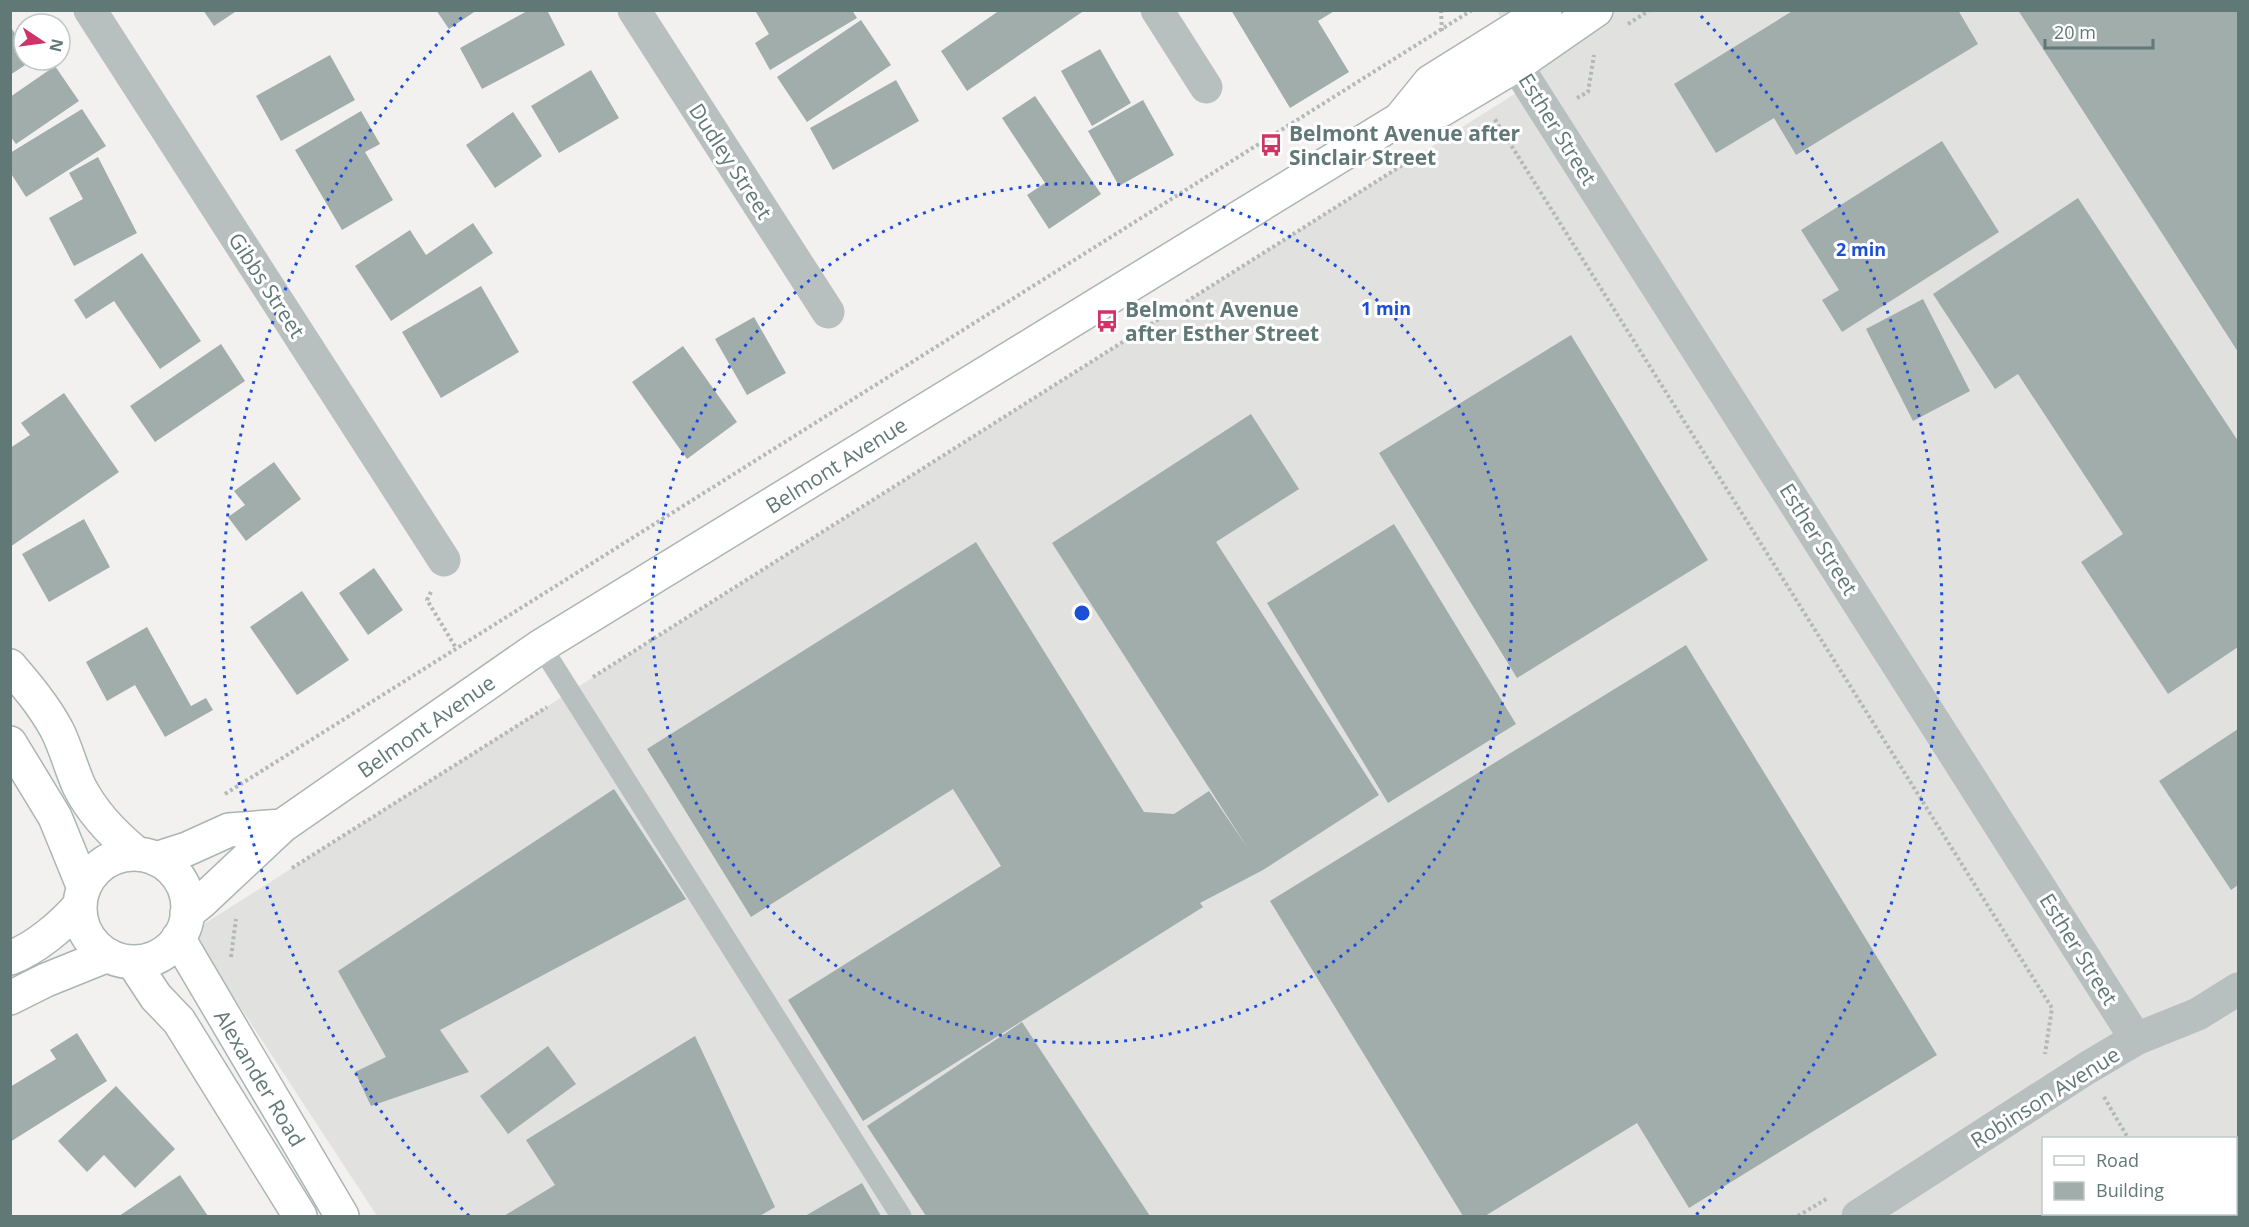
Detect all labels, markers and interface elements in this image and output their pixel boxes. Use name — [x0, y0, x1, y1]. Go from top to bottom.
north arrow — [12, 12, 72, 72]
scale bar — [2045, 12, 2153, 50]
text: 20 m — [2054, 20, 2096, 44]
text: N — [44, 37, 69, 54]
street label: Esther Street — [1513, 68, 1603, 190]
street label: Dudley Street — [683, 98, 779, 224]
place label: Belmont Avenue after Sinclair Street — [1289, 119, 1521, 171]
bus stop icon: Belmont Avenue after Sinclair Street — [1258, 132, 1284, 158]
street label: Gibbs Street — [222, 227, 312, 343]
text: 2 min — [1836, 237, 1886, 261]
place label: Belmont Avenue after Esther Street — [1125, 295, 1319, 347]
text: 1 min — [1361, 296, 1411, 320]
bus stop icon: Belmont Avenue after Esther Street — [1094, 308, 1120, 334]
street label: Belmont Avenue — [760, 410, 912, 520]
street label: Esther Street — [1774, 478, 1864, 600]
centre of rings — [1072, 603, 1092, 623]
street label: Belmont Avenue — [352, 668, 500, 784]
street label: Esther Street — [2034, 888, 2124, 1010]
street label: Alexander Road — [208, 1004, 312, 1152]
street label: Robinson Avenue — [1965, 1040, 2125, 1154]
legend — [2042, 1137, 2237, 1215]
text: Road — [2096, 1148, 2139, 1172]
text: Building — [2096, 1178, 2164, 1202]

